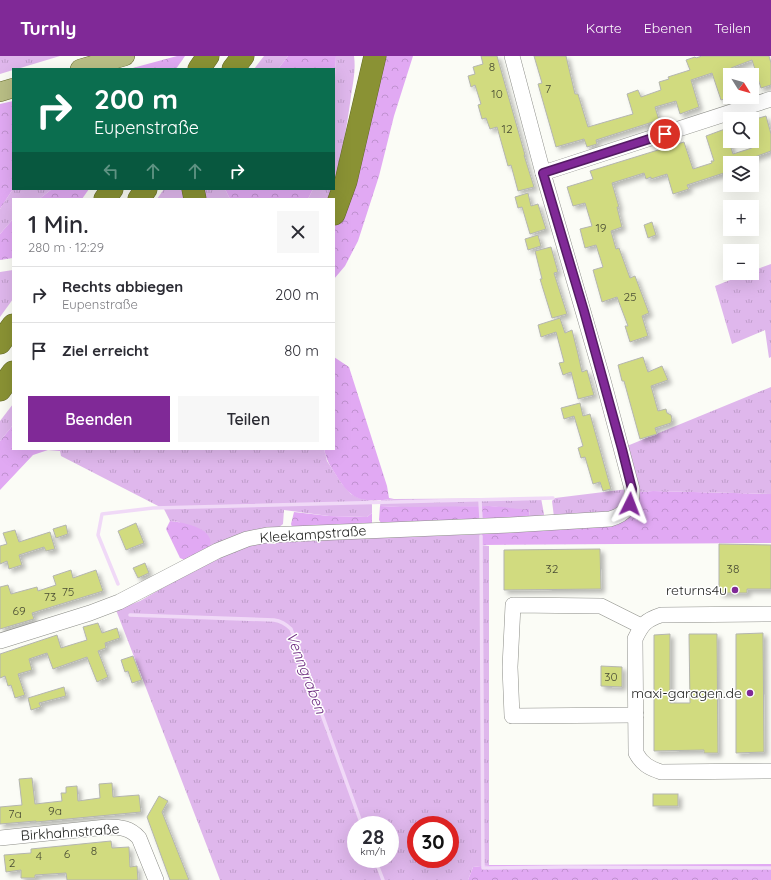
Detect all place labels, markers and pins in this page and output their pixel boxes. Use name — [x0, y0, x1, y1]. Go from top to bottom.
pin — [648, 117, 682, 151]
place label: returns4u — [666, 581, 727, 599]
marker: returns4u — [730, 585, 740, 595]
place label: maxi-garagen.de — [631, 684, 742, 702]
marker: maxi-garagen.de — [745, 688, 755, 698]

